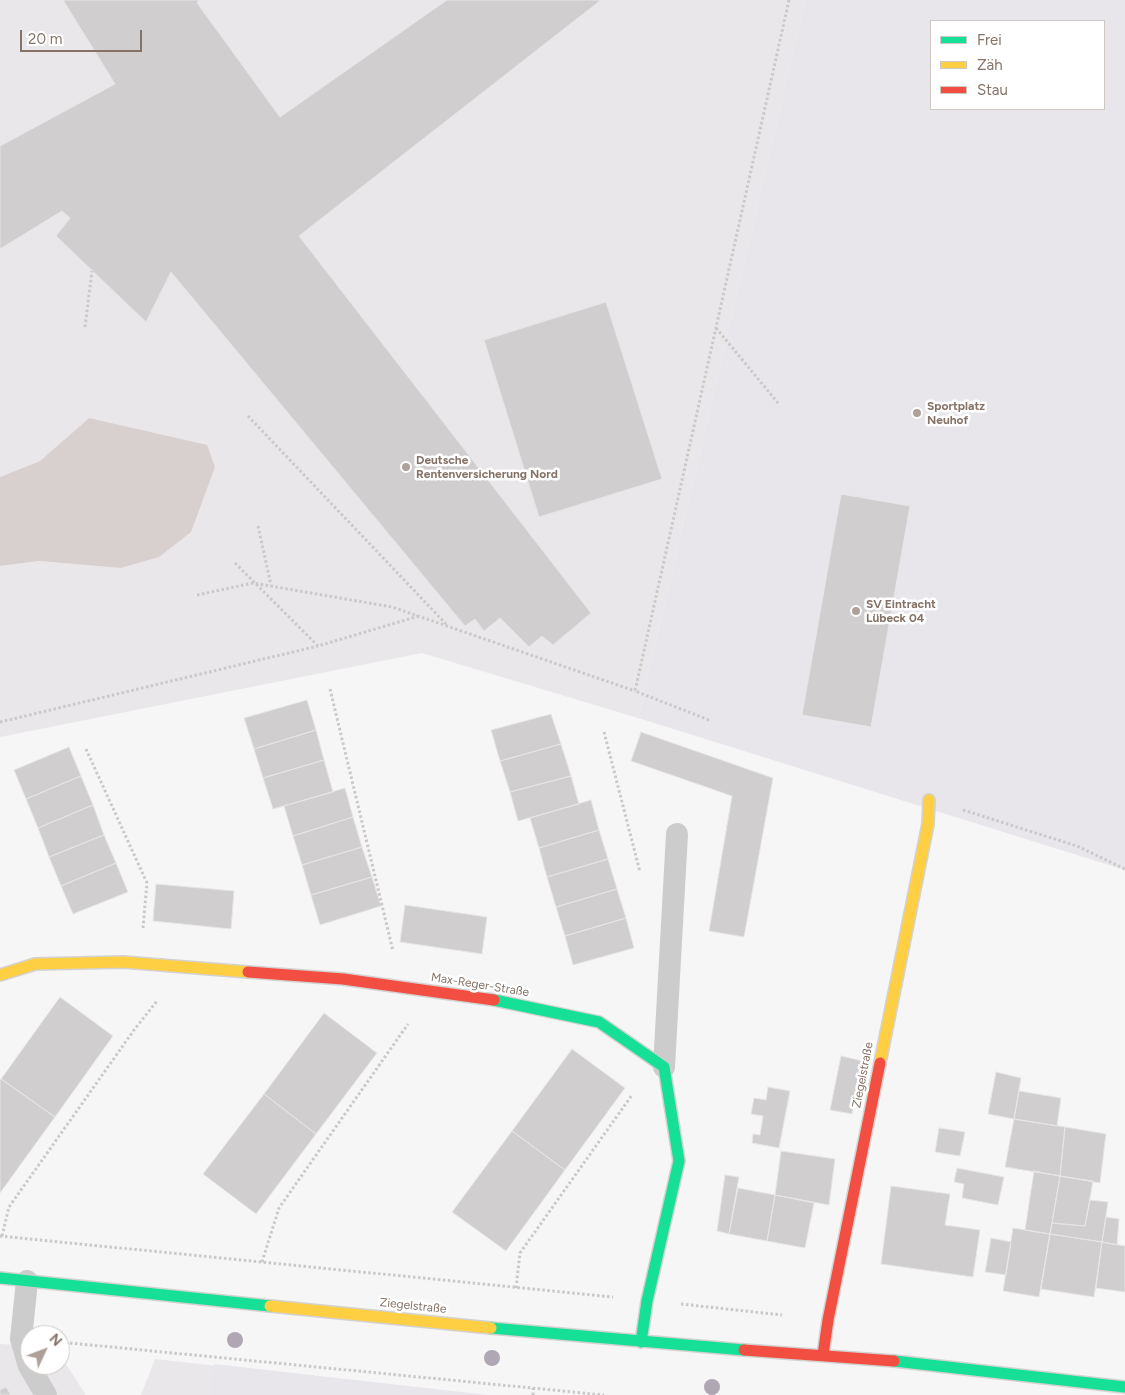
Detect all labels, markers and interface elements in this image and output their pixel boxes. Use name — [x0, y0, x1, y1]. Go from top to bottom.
scale bar — [22, 20, 145, 52]
legend — [930, 20, 1105, 110]
text: 20 m — [28, 30, 62, 48]
text: Frei — [977, 31, 1002, 49]
text: Zäh — [977, 56, 1003, 74]
text: Stau — [977, 81, 1008, 99]
place label: Sportplatz Neuhof — [927, 399, 985, 427]
marker: Sportplatz Neuhof — [911, 407, 923, 419]
place label: Deutsche Rentenversicherung Nord — [416, 453, 558, 481]
marker: Deutsche Rentenversicherung Nord — [400, 461, 412, 473]
place label: SV Eintracht Lübeck 04 — [866, 597, 936, 625]
marker: SV Eintracht Lübeck 04 — [850, 605, 862, 617]
street label: Max-Reger-Straße — [430, 970, 530, 1000]
street label: Ziegelstraße — [850, 1041, 876, 1109]
street label: Ziegelstraße — [379, 1295, 447, 1317]
north arrow — [20, 1325, 70, 1375]
text: N — [46, 1330, 66, 1350]

